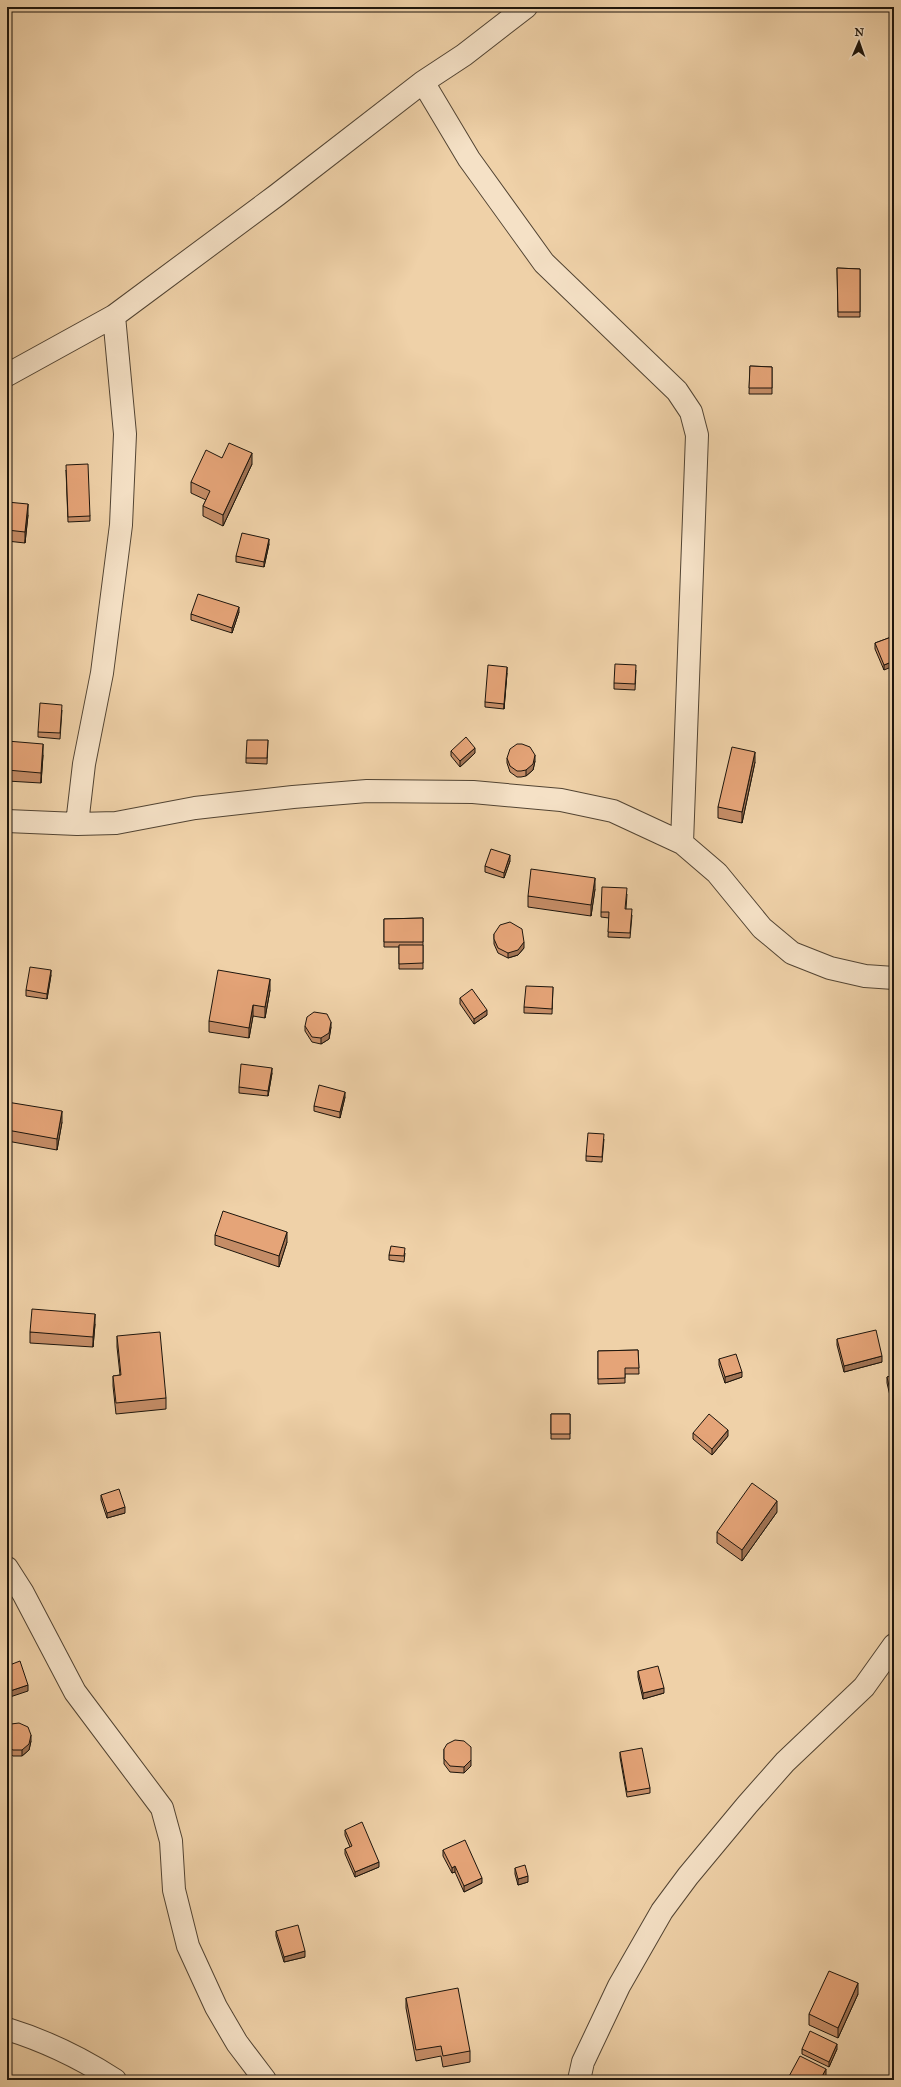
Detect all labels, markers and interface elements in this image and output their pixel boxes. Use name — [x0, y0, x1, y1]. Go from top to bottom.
north arrow — [839, 22, 879, 62]
text: N — [854, 26, 865, 39]

